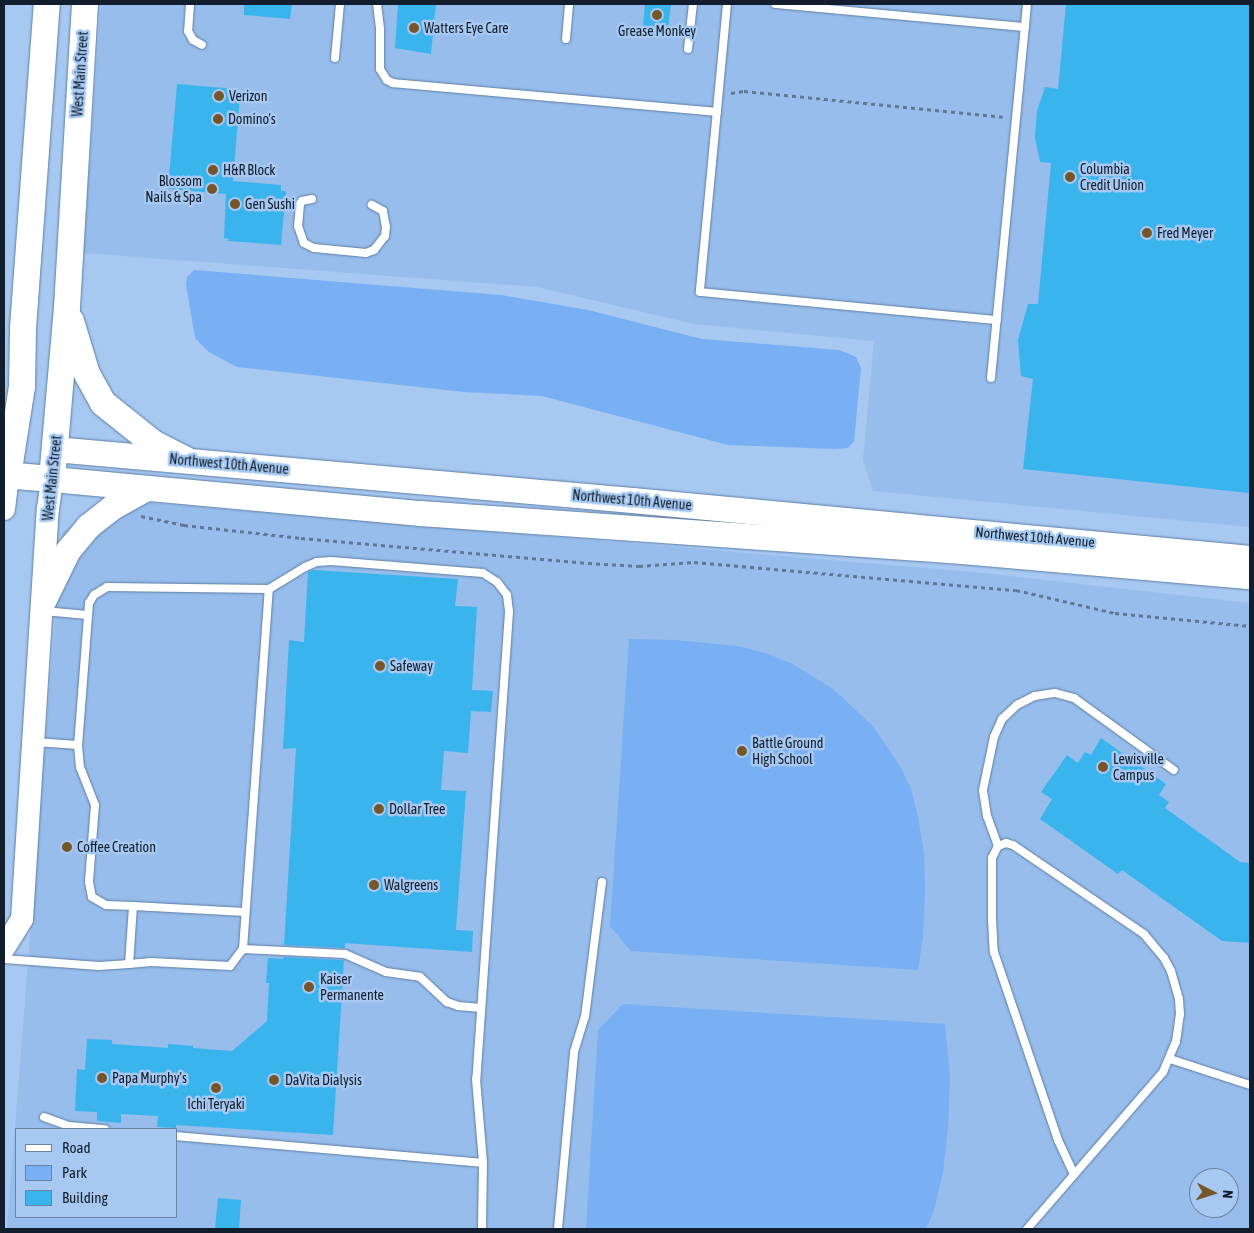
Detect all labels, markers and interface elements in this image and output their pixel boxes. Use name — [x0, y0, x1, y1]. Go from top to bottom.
marker: Grease Monkey — [651, 9, 663, 21]
place label: Watters Eye Care — [424, 20, 509, 36]
marker: Watters Eye Care — [408, 22, 420, 34]
place label: Grease Monkey — [618, 23, 696, 39]
street label: West Main Street — [69, 31, 91, 117]
place label: Verizon — [229, 88, 267, 104]
marker: Verizon — [213, 90, 225, 102]
place label: Domino's — [228, 111, 276, 127]
marker: Domino's — [212, 113, 224, 125]
place label: Columbia Credit Union — [1080, 161, 1144, 193]
place label: H&R Block — [223, 162, 275, 178]
marker: H&R Block — [207, 164, 219, 176]
marker: Columbia Credit Union — [1064, 171, 1076, 183]
place label: Blossom Nails & Spa — [145, 173, 202, 206]
marker: Blossom Nails & Spa — [206, 183, 218, 195]
place label: Gen Sushi — [245, 196, 295, 212]
marker: Gen Sushi — [229, 198, 241, 210]
place label: Fred Meyer — [1157, 225, 1213, 241]
marker: Fred Meyer — [1141, 227, 1153, 239]
street label: West Main Street — [39, 435, 65, 521]
street label: Northwest 10th Avenue — [169, 450, 289, 478]
street label: Northwest 10th Avenue — [572, 486, 692, 514]
street label: Northwest 10th Avenue — [975, 523, 1095, 551]
place label: Safeway — [390, 658, 433, 674]
marker: Safeway — [374, 660, 386, 672]
place label: Battle Ground High School — [752, 735, 823, 768]
marker: Battle Ground High School — [736, 745, 748, 757]
place label: Lewisville Campus — [1113, 751, 1164, 784]
marker: Lewisville Campus — [1097, 761, 1109, 773]
place label: Dollar Tree — [389, 801, 445, 817]
marker: Dollar Tree — [373, 803, 385, 815]
place label: Coffee Creation — [77, 839, 156, 855]
marker: Coffee Creation — [61, 841, 73, 853]
place label: Walgreens — [384, 877, 438, 893]
marker: Walgreens — [368, 879, 380, 891]
place label: Kaiser Permanente — [320, 971, 384, 1004]
marker: Kaiser Permanente — [302, 980, 316, 994]
place label: Papa Murphy's — [112, 1070, 187, 1086]
marker: Papa Murphy's — [96, 1072, 108, 1084]
place label: DaVita Dialysis — [285, 1072, 362, 1088]
marker: DaVita Dialysis — [267, 1073, 281, 1087]
marker: Ichi Teryaki — [210, 1082, 222, 1094]
place label: Ichi Teryaki — [187, 1096, 245, 1112]
legend — [15, 1128, 178, 1218]
text: Road — [62, 1139, 91, 1156]
text: Park — [62, 1164, 87, 1181]
north arrow — [1189, 1168, 1239, 1218]
text: Building — [62, 1189, 108, 1206]
text: N — [1220, 1189, 1236, 1199]

